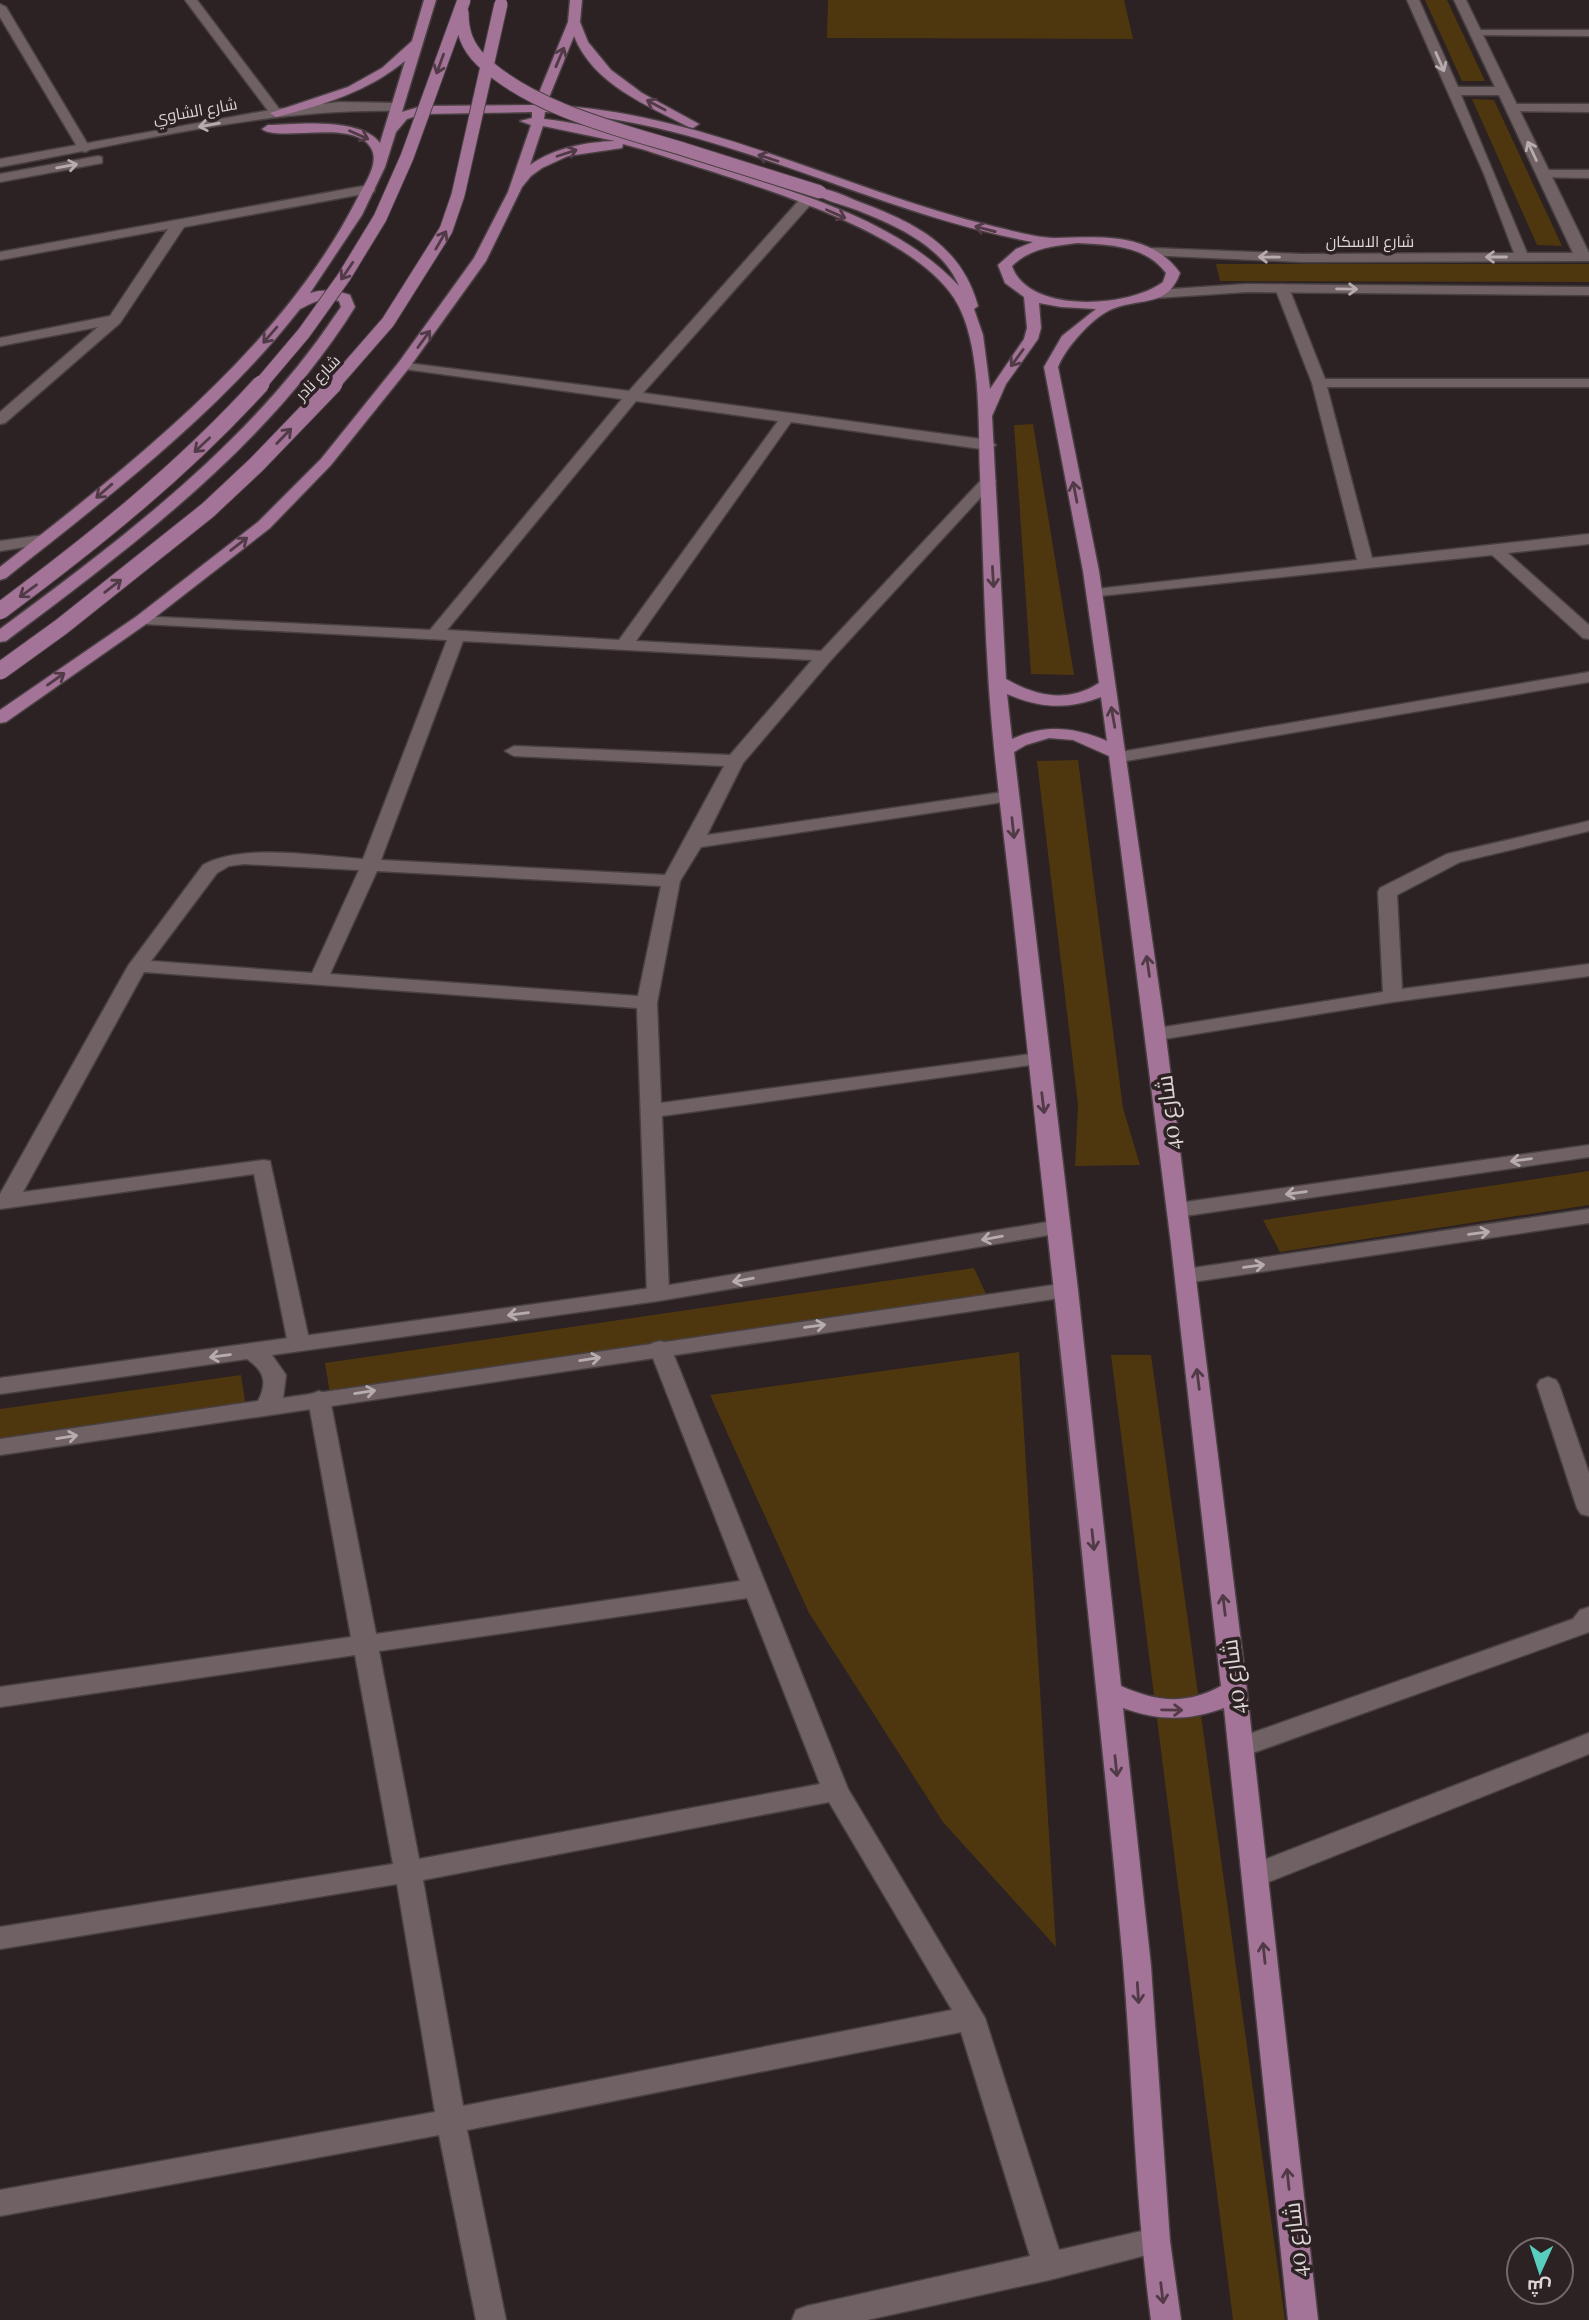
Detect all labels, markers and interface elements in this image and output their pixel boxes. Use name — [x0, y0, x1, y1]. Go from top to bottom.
one-way arrow — [554, 46, 567, 68]
one-way arrow — [1435, 51, 1448, 73]
one-way arrow — [433, 53, 445, 75]
street label: شارع الشاوي — [151, 92, 239, 132]
one-way arrow — [646, 98, 667, 112]
one-way arrow — [198, 119, 221, 133]
one-way arrow — [348, 129, 369, 142]
one-way arrow — [1525, 141, 1538, 162]
one-way arrow — [556, 146, 578, 159]
one-way arrow — [758, 151, 780, 163]
one-way arrow — [55, 159, 78, 172]
one-way arrow — [825, 208, 846, 221]
one-way arrow — [974, 222, 996, 235]
one-way arrow — [434, 230, 448, 250]
street label: شارع الاسكان — [1326, 230, 1414, 253]
one-way arrow — [1258, 250, 1281, 264]
one-way arrow — [1485, 250, 1508, 264]
one-way arrow — [340, 260, 354, 280]
one-way arrow — [1335, 282, 1358, 296]
one-way arrow — [262, 326, 278, 344]
one-way arrow — [416, 330, 431, 349]
one-way arrow — [1010, 349, 1025, 368]
street label: شارع نادر — [289, 350, 345, 407]
one-way arrow — [276, 428, 293, 445]
one-way arrow — [193, 437, 211, 453]
one-way arrow — [1068, 481, 1082, 504]
one-way arrow — [95, 483, 113, 499]
one-way arrow — [230, 537, 248, 552]
one-way arrow — [986, 566, 999, 589]
one-way arrow — [104, 578, 122, 593]
one-way arrow — [19, 584, 38, 598]
one-way arrow — [46, 672, 65, 686]
one-way arrow — [1106, 706, 1119, 729]
one-way arrow — [1007, 817, 1020, 839]
one-way arrow — [1142, 955, 1155, 978]
street label: شارع 40 — [1147, 1073, 1189, 1152]
one-way arrow — [1037, 1091, 1050, 1114]
one-way arrow — [1511, 1154, 1533, 1167]
one-way arrow — [1285, 1187, 1308, 1200]
one-way arrow — [1467, 1226, 1490, 1239]
one-way arrow — [981, 1232, 1004, 1245]
one-way arrow — [1242, 1259, 1264, 1272]
one-way arrow — [733, 1274, 755, 1287]
one-way arrow — [507, 1307, 529, 1320]
one-way arrow — [803, 1319, 826, 1332]
one-way arrow — [209, 1349, 231, 1362]
one-way arrow — [578, 1352, 601, 1365]
one-way arrow — [1191, 1368, 1204, 1391]
one-way arrow — [353, 1385, 376, 1398]
one-way arrow — [56, 1430, 78, 1443]
one-way arrow — [1087, 1528, 1100, 1551]
one-way arrow — [1217, 1594, 1230, 1617]
street label: شارع 40 — [1212, 1637, 1254, 1716]
one-way arrow — [1160, 1704, 1183, 1717]
one-way arrow — [1110, 1755, 1123, 1777]
one-way arrow — [1257, 1942, 1270, 1965]
one-way arrow — [1132, 1981, 1145, 2004]
one-way arrow — [1281, 2168, 1294, 2191]
street label: شارع 40 — [1275, 2201, 1315, 2279]
north arrow — [1505, 2236, 1575, 2306]
text: ش — [1526, 2275, 1552, 2303]
one-way arrow — [1156, 2281, 1169, 2304]

